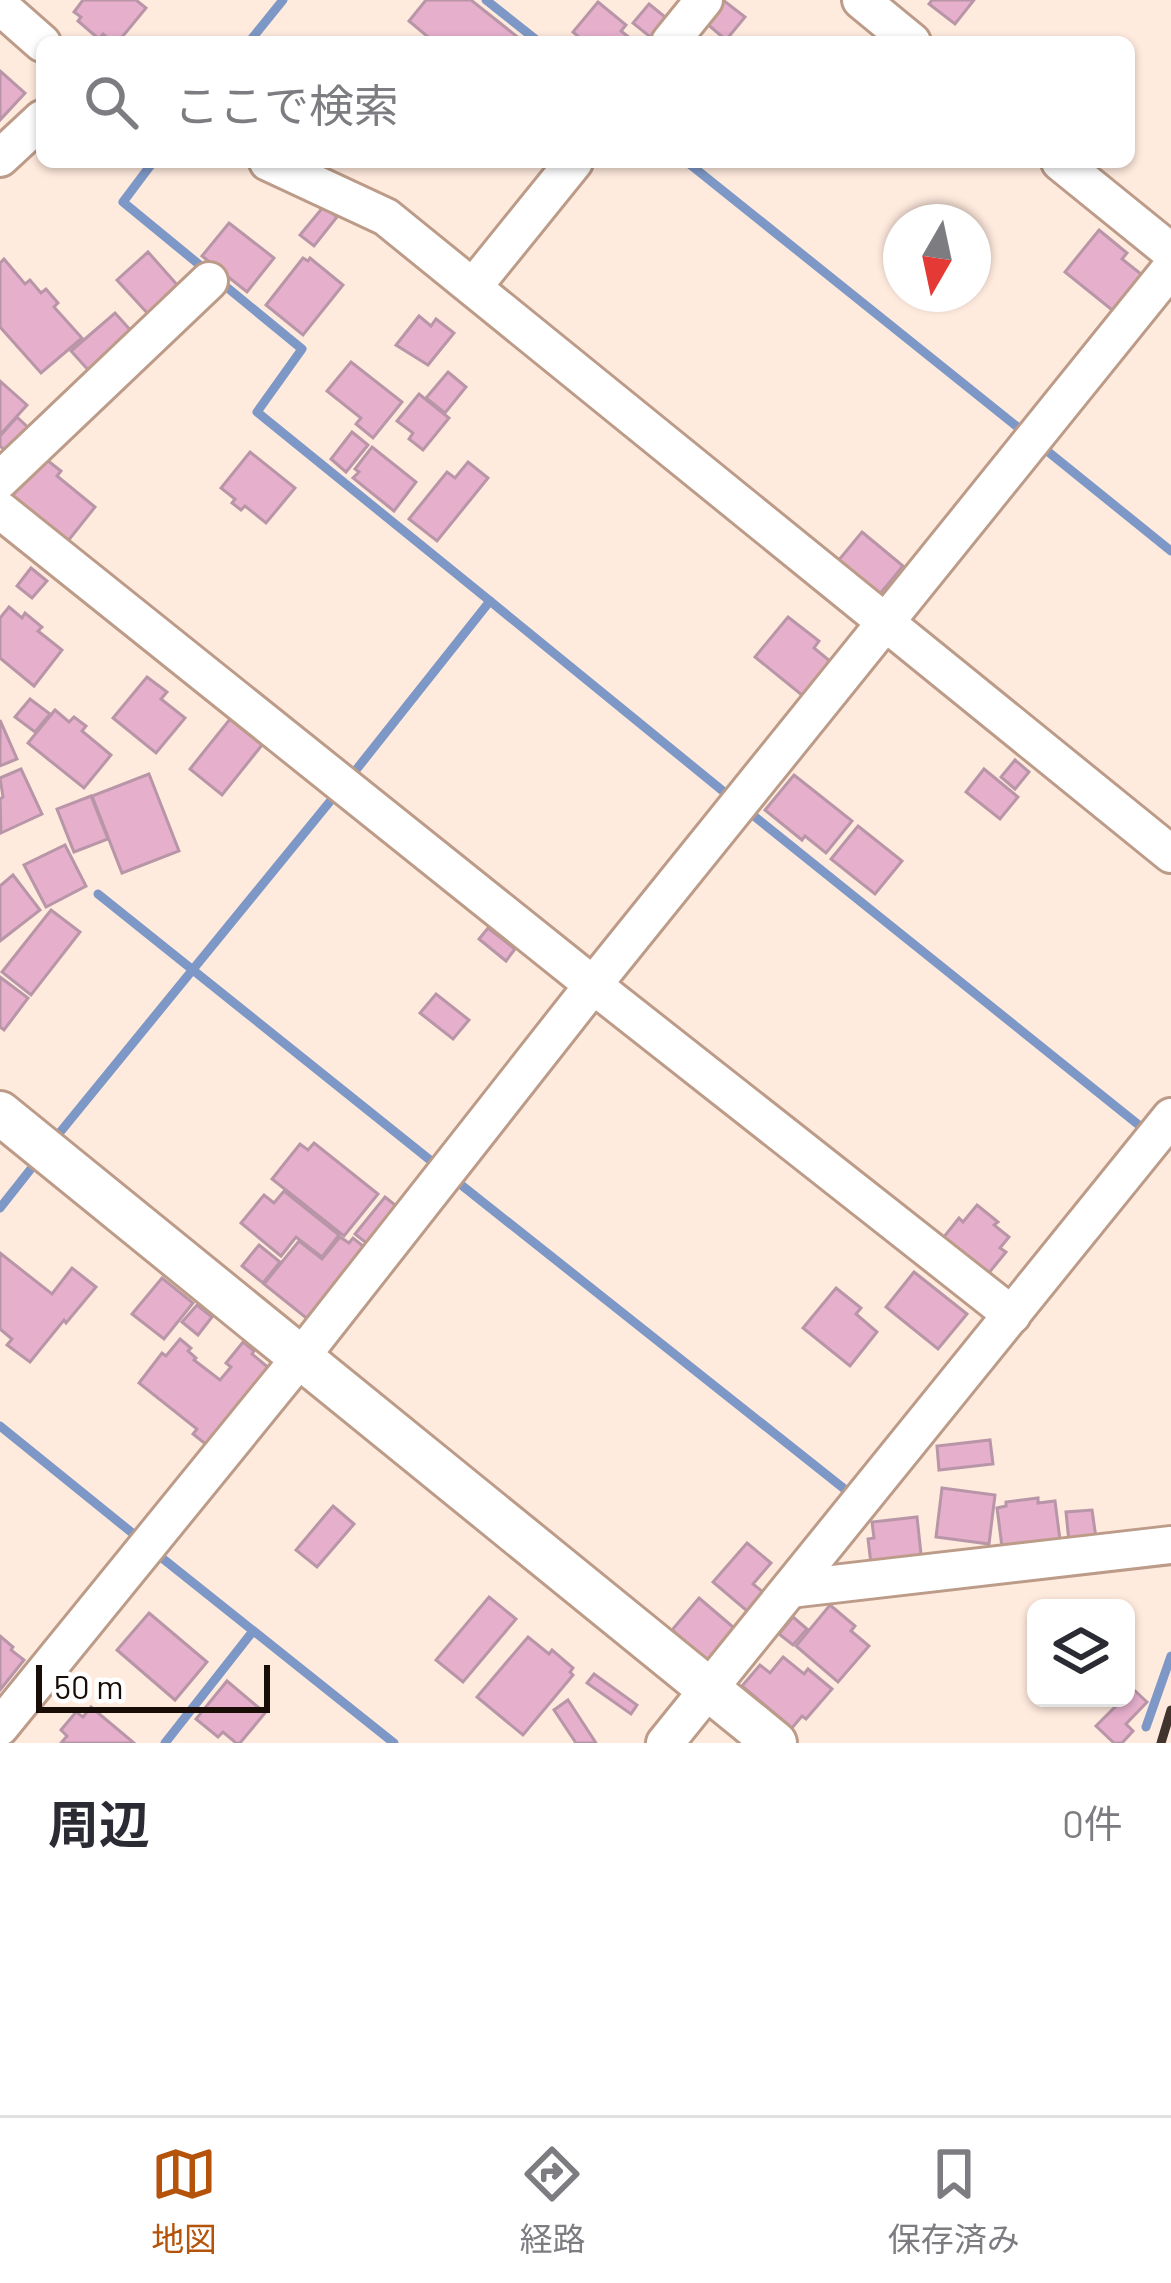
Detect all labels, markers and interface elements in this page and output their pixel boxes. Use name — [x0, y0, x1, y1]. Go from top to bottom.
search box — [36, 36, 1135, 168]
icon: search — [78, 69, 144, 135]
text: ここで検索 — [174, 77, 399, 131]
north arrow — [883, 204, 991, 312]
map controls — [1027, 1599, 1135, 1707]
button: layers — [1027, 1599, 1135, 1707]
scale bar — [36, 1659, 270, 1712]
text: 50 m — [54, 1666, 124, 1706]
text: 周辺 — [48, 1792, 150, 1853]
text: 0件 — [1062, 1799, 1123, 1846]
tab: 地図 — [151, 2141, 217, 2261]
tab: 経路 — [519, 2141, 585, 2261]
tab: 保存済み — [888, 2141, 1020, 2261]

